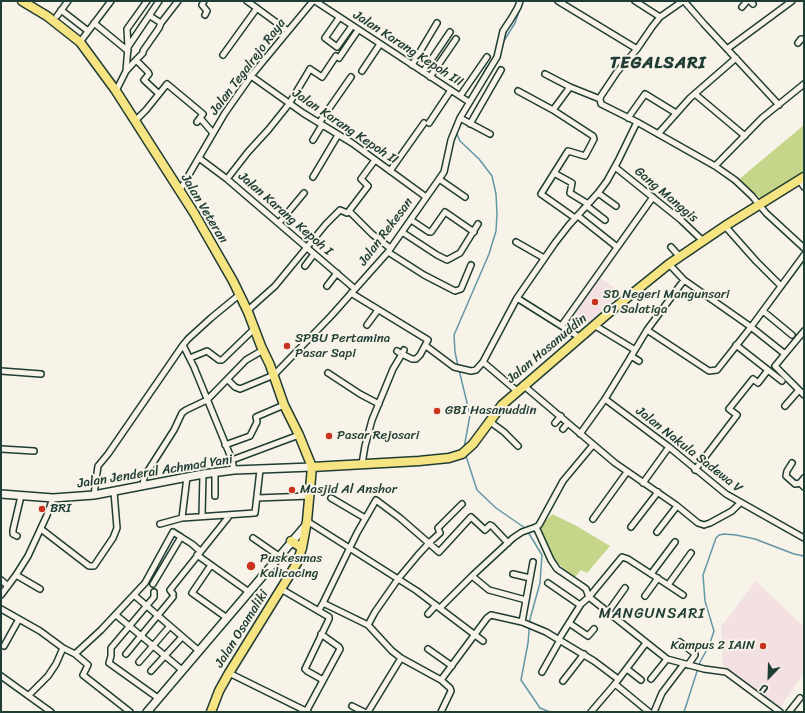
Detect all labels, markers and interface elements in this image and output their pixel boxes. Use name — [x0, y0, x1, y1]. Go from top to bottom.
street label: Jalan Karang Kepoh III — [350, 8, 466, 90]
street label: Jalan Tegalrejo Raya — [207, 16, 289, 118]
district label: TEGALSARI — [610, 54, 706, 74]
street label: Jalan Karang Kepoh II — [289, 86, 401, 168]
street label: Gang Manggis — [631, 164, 701, 226]
street label: Jalan Karang Kepoh I — [235, 169, 335, 259]
street label: Jalan Veteran — [177, 172, 231, 246]
street label: Jalan Rekesan — [355, 195, 417, 269]
place label: SD Negeri Mangunsari 01 Salatiga — [603, 287, 730, 318]
marker: SD Negeri Mangunsari 01 Salatiga — [590, 297, 600, 307]
street label: Jalan Hasanuddin — [504, 311, 590, 387]
place label: SPBU Pertamina Pasar Sapi — [295, 331, 390, 362]
marker: SPBU Pertamina Pasar Sapi — [282, 341, 292, 351]
place label: GBI Hasanuddin — [445, 403, 536, 419]
street label: Jalan Nakula Sadewa V — [633, 403, 745, 497]
marker: GBI Hasanuddin — [432, 406, 442, 416]
place label: Pasar Rejosari — [337, 428, 419, 444]
marker: Pasar Rejosari — [324, 431, 334, 441]
street label: Jalan Jenderal Achmad Yani — [76, 452, 234, 492]
place label: Masjid Al Anshor — [300, 482, 397, 498]
marker: Masjid Al Anshor — [287, 485, 297, 495]
place label: BRI — [50, 501, 71, 517]
marker: BRI — [37, 504, 47, 514]
place label: Puskesmas Kalicacing — [260, 551, 322, 582]
marker: Puskesmas Kalicacing — [245, 560, 257, 572]
street label: Jalan Osamaliki — [212, 587, 272, 671]
district label: MANGUNSARI — [599, 605, 705, 623]
place label: Kampus 2 IAIN — [671, 638, 755, 654]
marker: Kampus 2 IAIN — [758, 641, 768, 651]
north arrow — [749, 657, 789, 697]
text: U — [757, 678, 771, 699]

